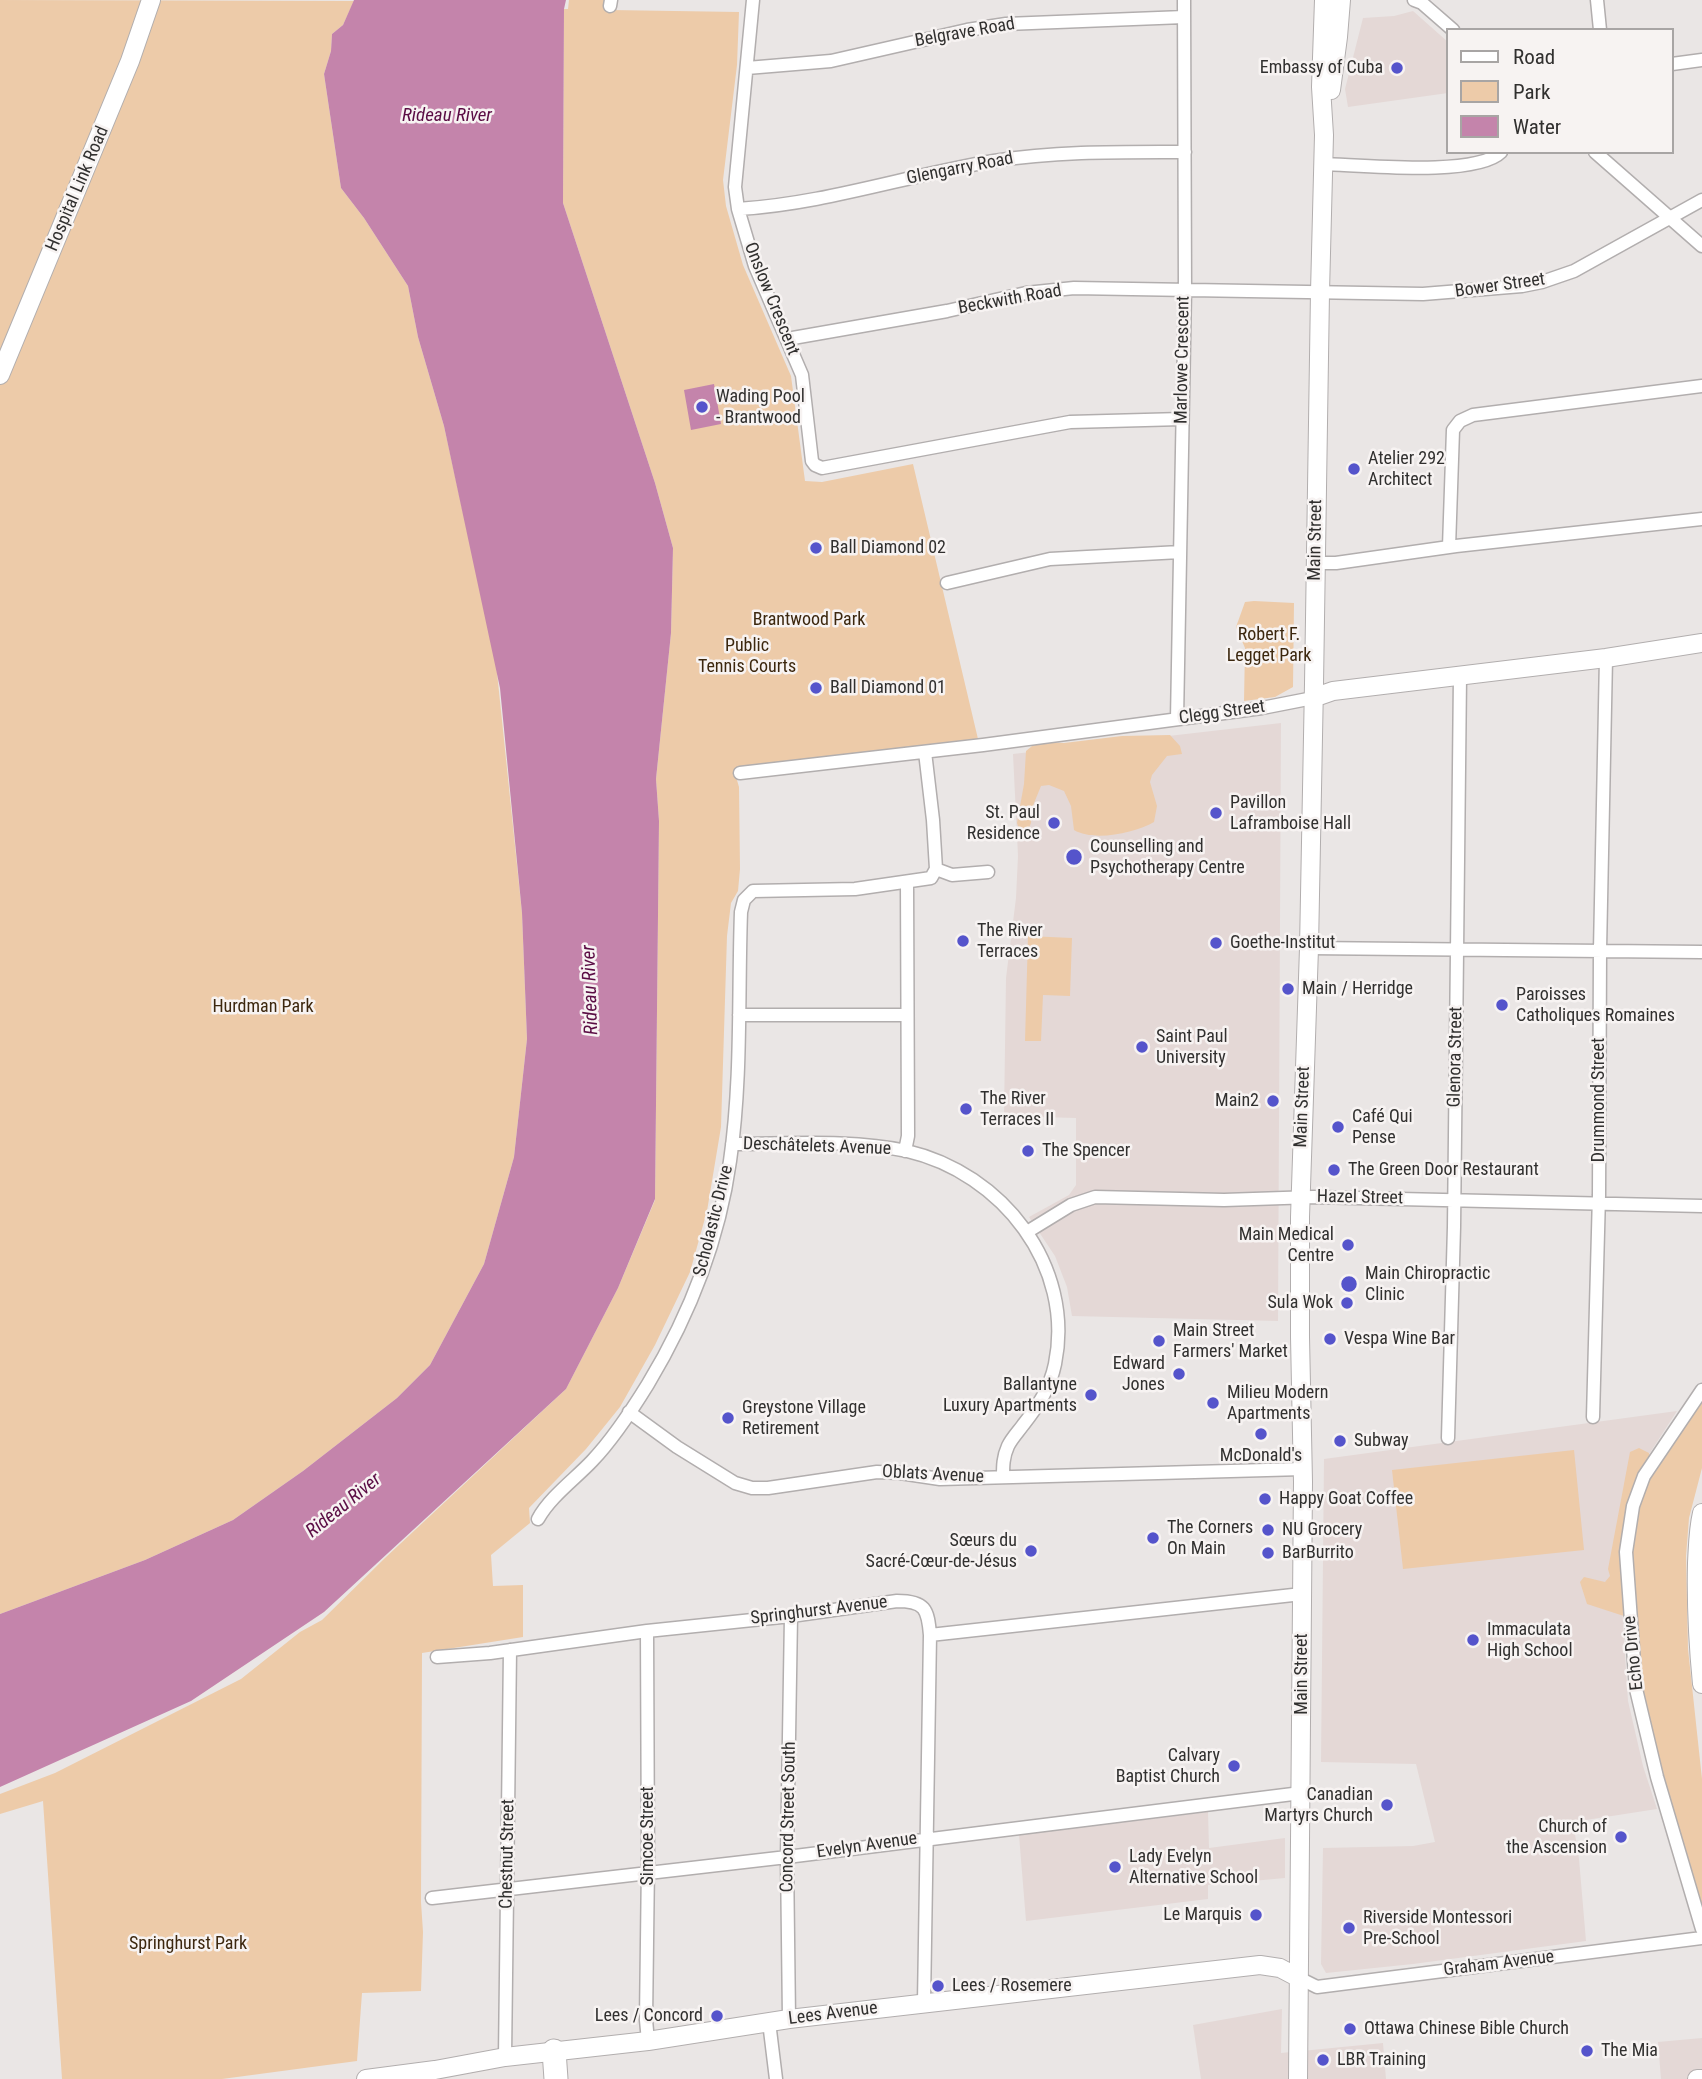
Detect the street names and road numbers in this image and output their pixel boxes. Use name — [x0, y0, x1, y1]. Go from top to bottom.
street label: Belgrave Road — [913, 14, 1017, 52]
street label: Hospital Link Road — [42, 123, 114, 255]
street label: Glengarry Road — [905, 148, 1015, 190]
street label: Onslow Crescent — [739, 239, 803, 359]
street label: Bower Street — [1454, 269, 1546, 303]
street label: Beckwith Road — [957, 280, 1063, 320]
street label: Marlowe Crescent — [1171, 296, 1195, 424]
street label: Main Street — [1304, 499, 1328, 581]
street label: Clegg Street — [1178, 696, 1266, 730]
street label: Glenora Street — [1444, 1006, 1468, 1108]
street label: Drummond Street — [1588, 1038, 1610, 1162]
street label: Main Street — [1291, 1066, 1315, 1148]
street label: Deschâtelets Avenue — [742, 1134, 892, 1160]
street label: Scholastic Drive — [690, 1163, 738, 1279]
street label: Hazel Street — [1317, 1186, 1403, 1210]
street label: Oblats Avenue — [882, 1462, 984, 1488]
street label: Springhurst Avenue — [749, 1592, 889, 1630]
street label: Echo Drive — [1619, 1615, 1649, 1691]
street label: Main Street — [1291, 1633, 1313, 1715]
street label: Concord Street South — [777, 1741, 801, 1893]
street label: Simcoe Street — [637, 1786, 659, 1886]
street label: Chestnut Street — [496, 1799, 520, 1909]
street label: Evelyn Avenue — [815, 1828, 919, 1864]
street label: Graham Avenue — [1442, 1947, 1556, 1981]
street label: Lees Avenue — [787, 1998, 879, 2030]

